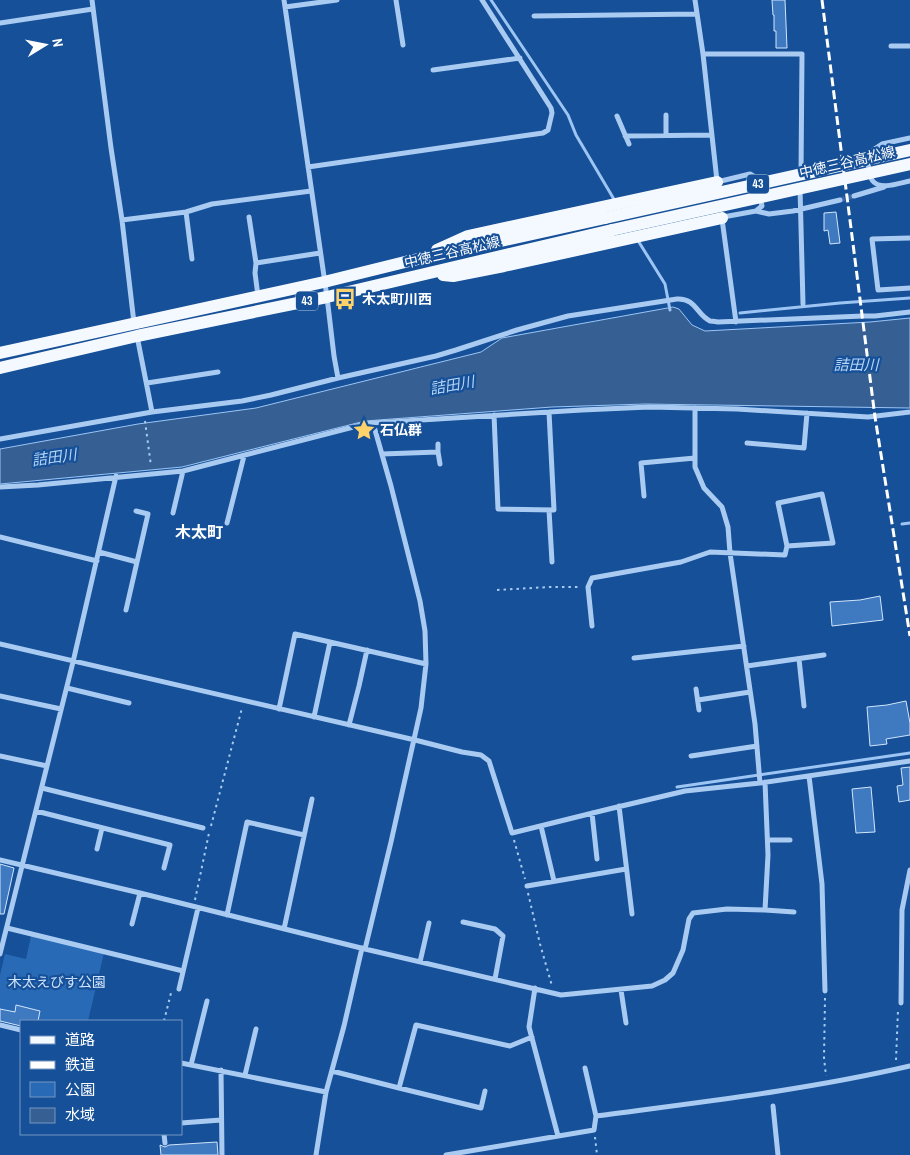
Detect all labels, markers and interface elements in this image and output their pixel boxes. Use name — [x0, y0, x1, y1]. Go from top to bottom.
north arrow — [20, 20, 70, 70]
text: N — [48, 37, 67, 48]
street label: 中徳三谷高松線 — [797, 142, 897, 182]
road number: 43 — [747, 174, 769, 193]
street label: 中徳三谷高松線 — [402, 232, 502, 272]
bus stop icon: 木太町川西 — [332, 286, 358, 312]
place label: 木太町川西 — [362, 290, 432, 308]
road number: 43 — [296, 292, 318, 310]
water label: 詰田川 — [833, 354, 880, 375]
water label: 詰田川 — [428, 370, 478, 399]
place icon: 石仏群 — [351, 417, 377, 443]
place label: 石仏群 — [380, 421, 422, 439]
water label: 詰田川 — [30, 443, 80, 471]
district label: 木太町 — [175, 521, 223, 543]
park label: 木太えびす公園 — [8, 973, 106, 991]
legend — [20, 1020, 182, 1135]
text: 道路 — [65, 1029, 95, 1050]
text: 鉄道 — [65, 1054, 95, 1075]
text: 公園 — [65, 1079, 95, 1100]
text: 水域 — [65, 1104, 95, 1125]

